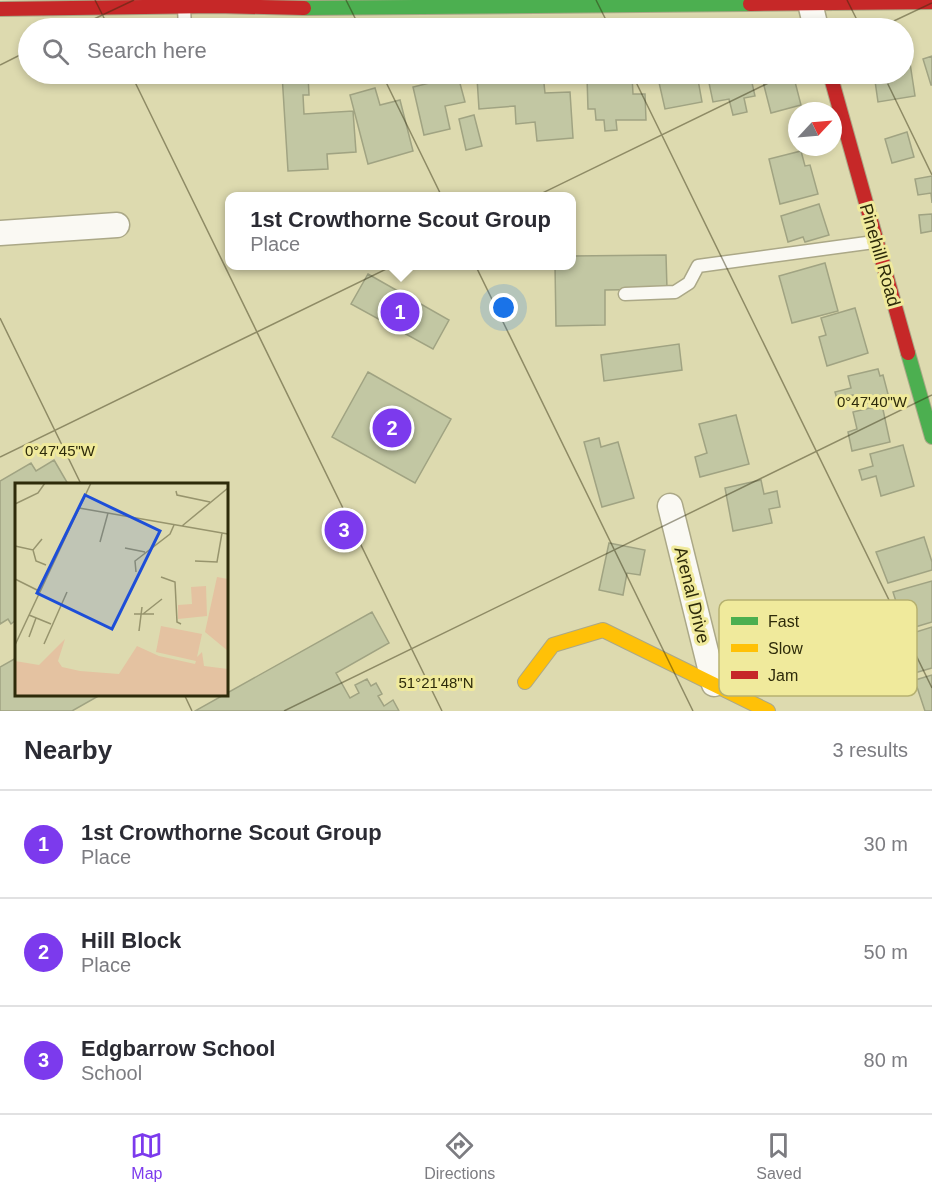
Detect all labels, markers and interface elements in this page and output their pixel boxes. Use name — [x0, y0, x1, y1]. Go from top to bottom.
search box — [18, 18, 914, 84]
icon: search — [39, 35, 72, 68]
text: Search here — [87, 38, 207, 63]
north arrow — [788, 102, 842, 156]
popup — [225, 192, 576, 270]
street label: Pinehill Road — [856, 201, 904, 309]
text: 1st Crowthorne Scout Group — [250, 207, 551, 232]
text: Place — [250, 233, 300, 255]
pin: 1 — [380, 290, 420, 334]
your location — [489, 293, 518, 322]
text: 0°47'40"W — [837, 393, 908, 410]
pin: 2 — [372, 406, 412, 450]
text: 0°47'45"W — [25, 442, 96, 459]
inset map — [15, 483, 228, 696]
pin: 3 — [324, 508, 364, 552]
street label: Arenal Drive — [670, 545, 714, 645]
legend — [719, 600, 917, 696]
text: Fast — [768, 613, 800, 630]
text: Slow — [768, 640, 803, 657]
text: Jam — [768, 667, 798, 684]
text: 51°21'48"N — [398, 674, 474, 691]
text: Nearby — [24, 735, 112, 765]
text: 3 results — [832, 739, 908, 761]
text: 1st Crowthorne Scout Group — [81, 820, 382, 845]
text: 1 — [38, 833, 49, 855]
text: 30 m — [864, 833, 908, 855]
text: Place — [81, 846, 131, 868]
text: Hill Block — [81, 928, 181, 953]
text: 2 — [38, 941, 49, 963]
text: 50 m — [864, 941, 908, 963]
text: Place — [81, 954, 131, 976]
text: Edgbarrow School — [81, 1036, 275, 1061]
text: 3 — [38, 1049, 49, 1071]
text: 80 m — [864, 1049, 908, 1071]
text: School — [81, 1062, 142, 1084]
tab: Map — [130, 1129, 163, 1183]
tab: Directions — [424, 1129, 495, 1183]
tab: Saved — [756, 1129, 802, 1183]

